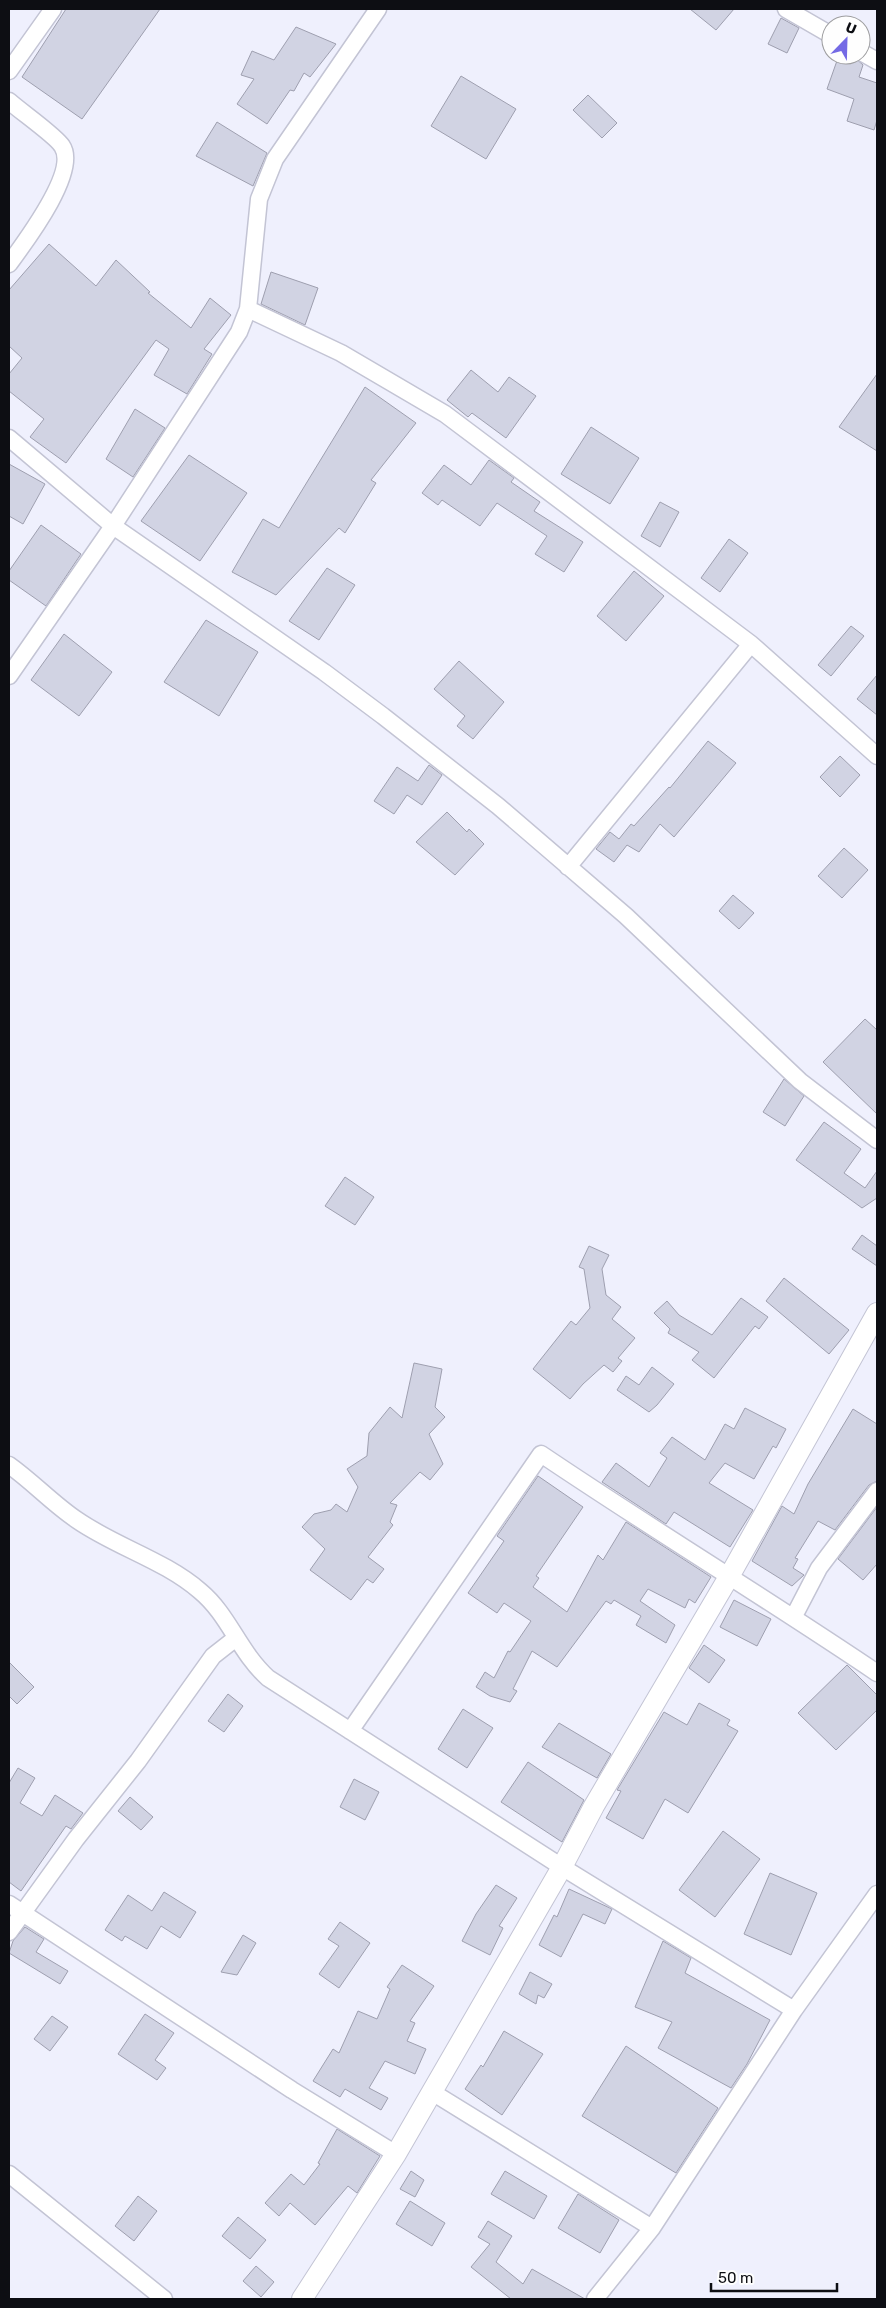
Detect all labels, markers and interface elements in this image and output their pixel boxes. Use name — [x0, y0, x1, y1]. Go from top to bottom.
north arrow — [821, 15, 871, 65]
text: U — [843, 19, 859, 38]
scale bar — [711, 2260, 837, 2292]
text: 50 m — [718, 2269, 753, 2287]

